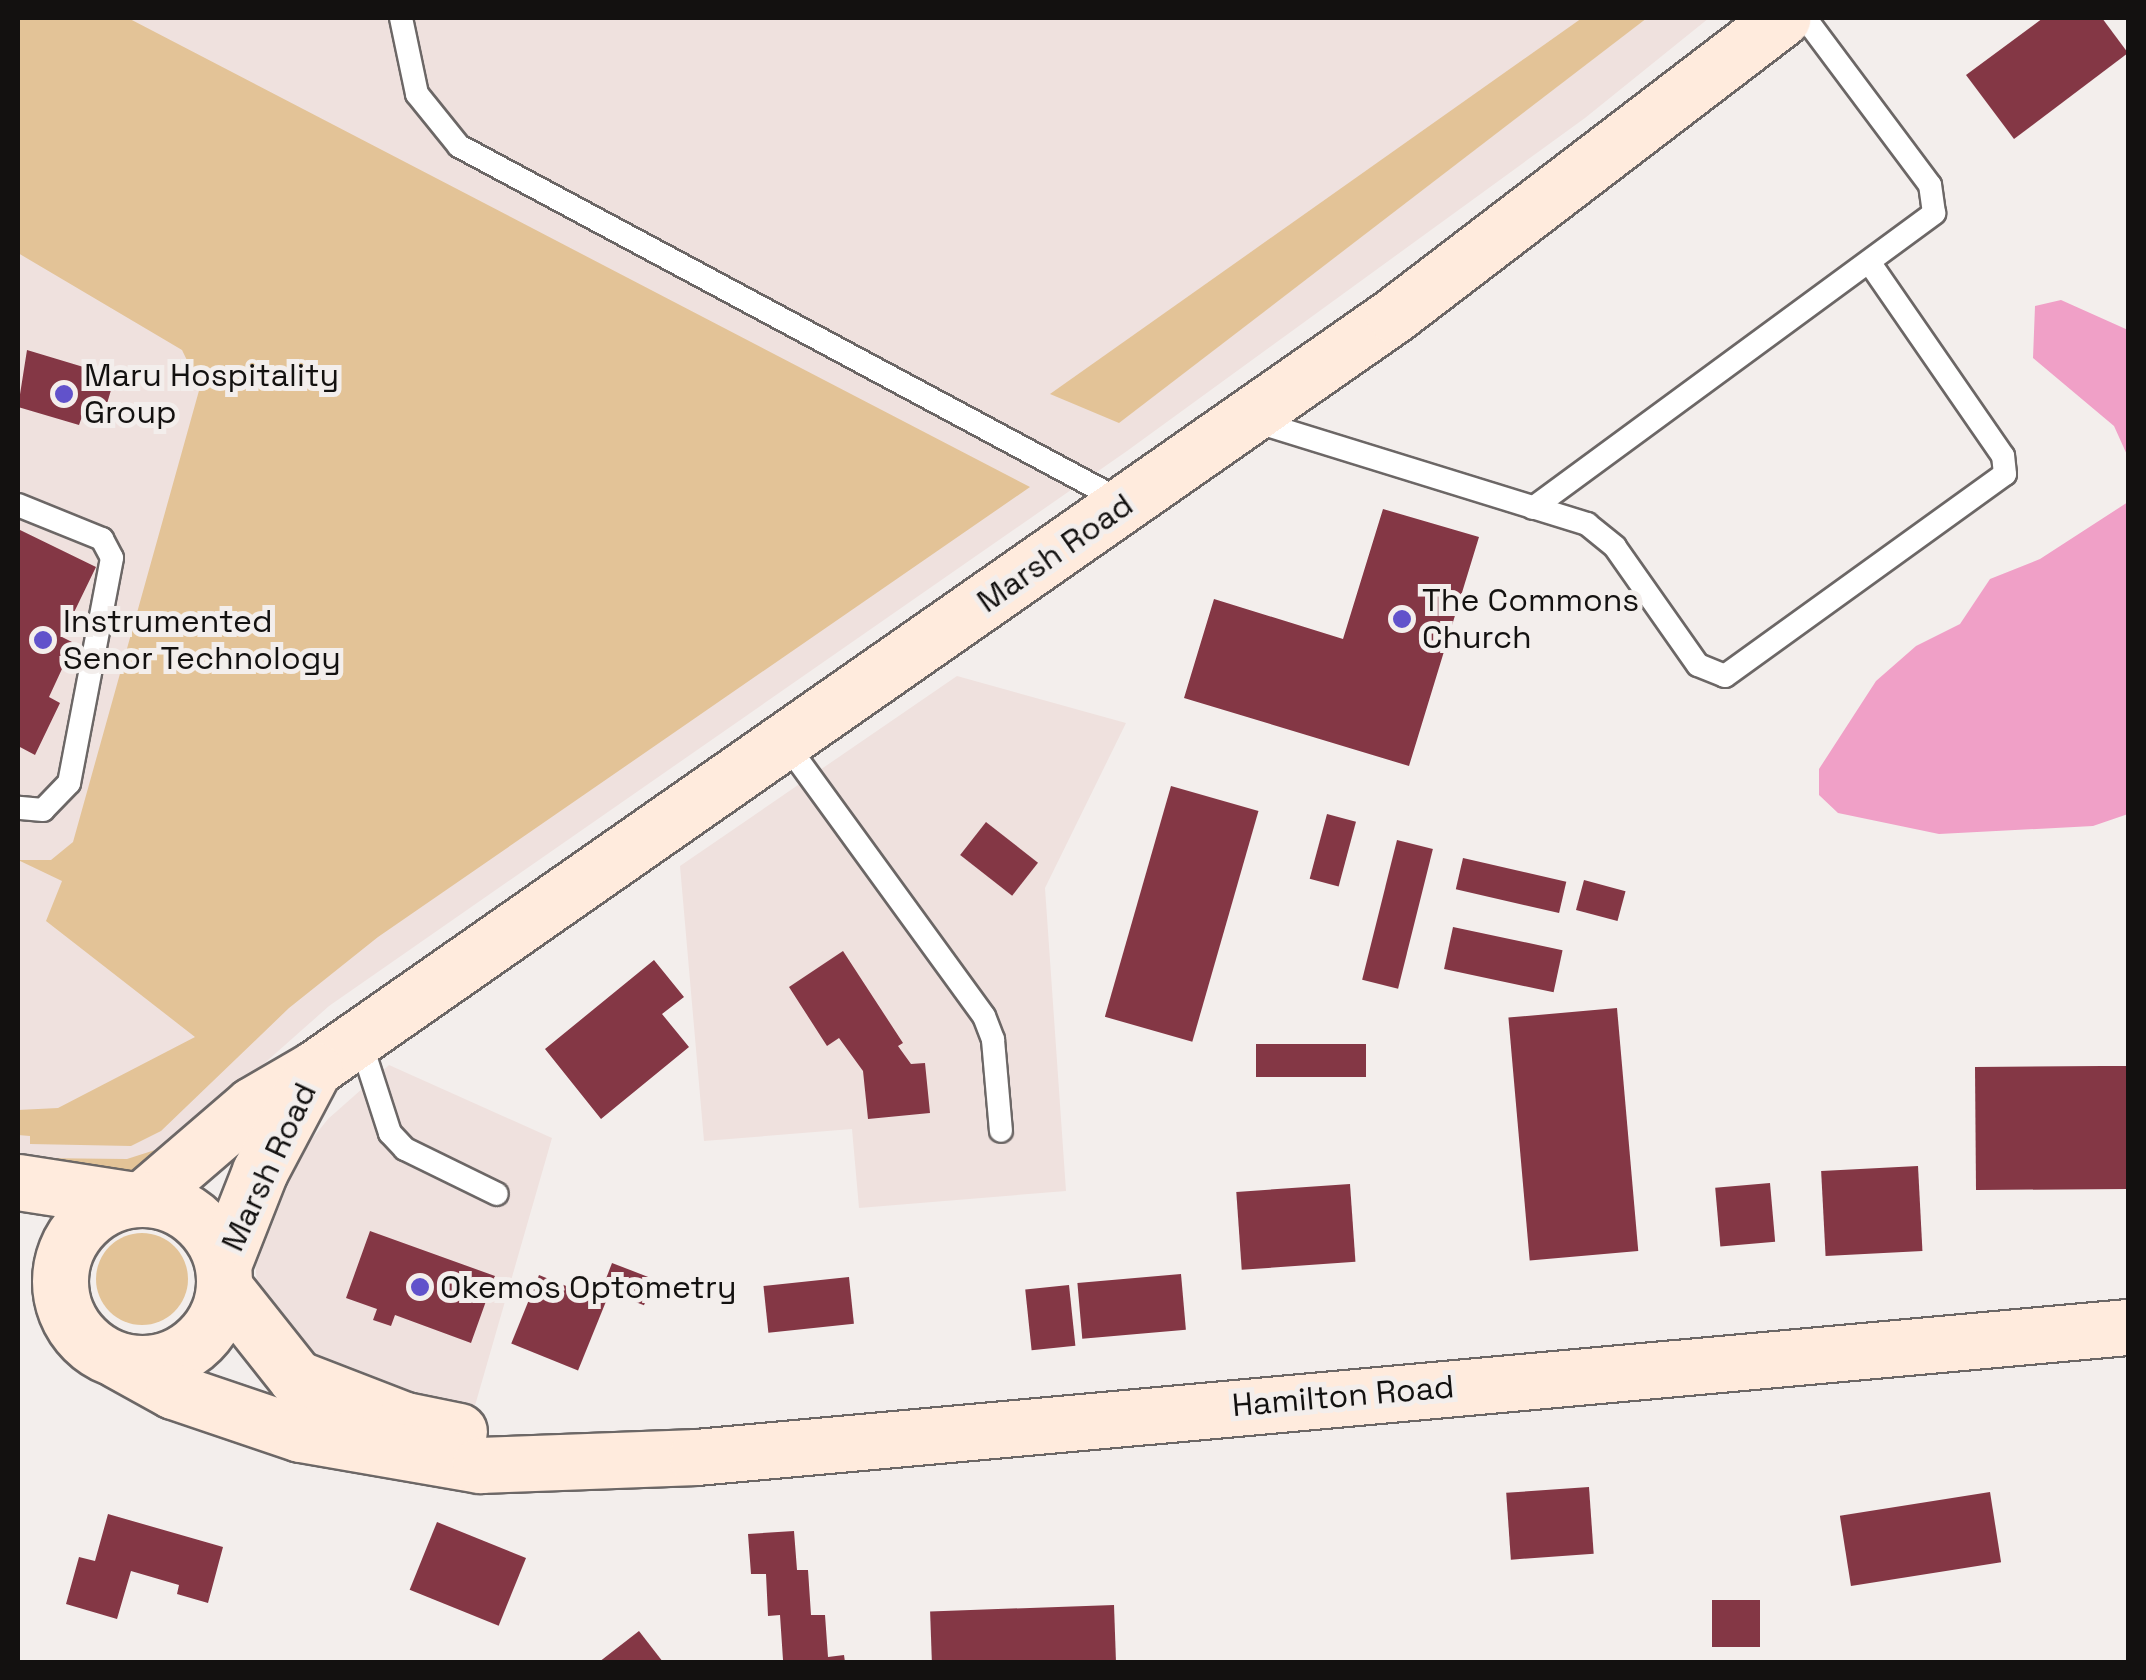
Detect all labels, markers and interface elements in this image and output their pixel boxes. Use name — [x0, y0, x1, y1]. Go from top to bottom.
place label: Maru Hospitality Group — [84, 357, 339, 432]
marker: Maru Hospitality Group — [53, 383, 75, 405]
street label: Marsh Road — [970, 485, 1140, 621]
place label: The Commons Church — [1422, 582, 1639, 657]
place label: Instrumented Senor Technology — [63, 603, 342, 678]
marker: The Commons Church — [1391, 608, 1413, 630]
marker: Instrumented Senor Technology — [32, 629, 54, 651]
street label: Marsh Road — [213, 1077, 325, 1257]
place label: Okemos Optometry — [440, 1268, 737, 1306]
marker: Okemos Optometry — [409, 1276, 431, 1298]
street label: Hamilton Road — [1230, 1367, 1456, 1425]

